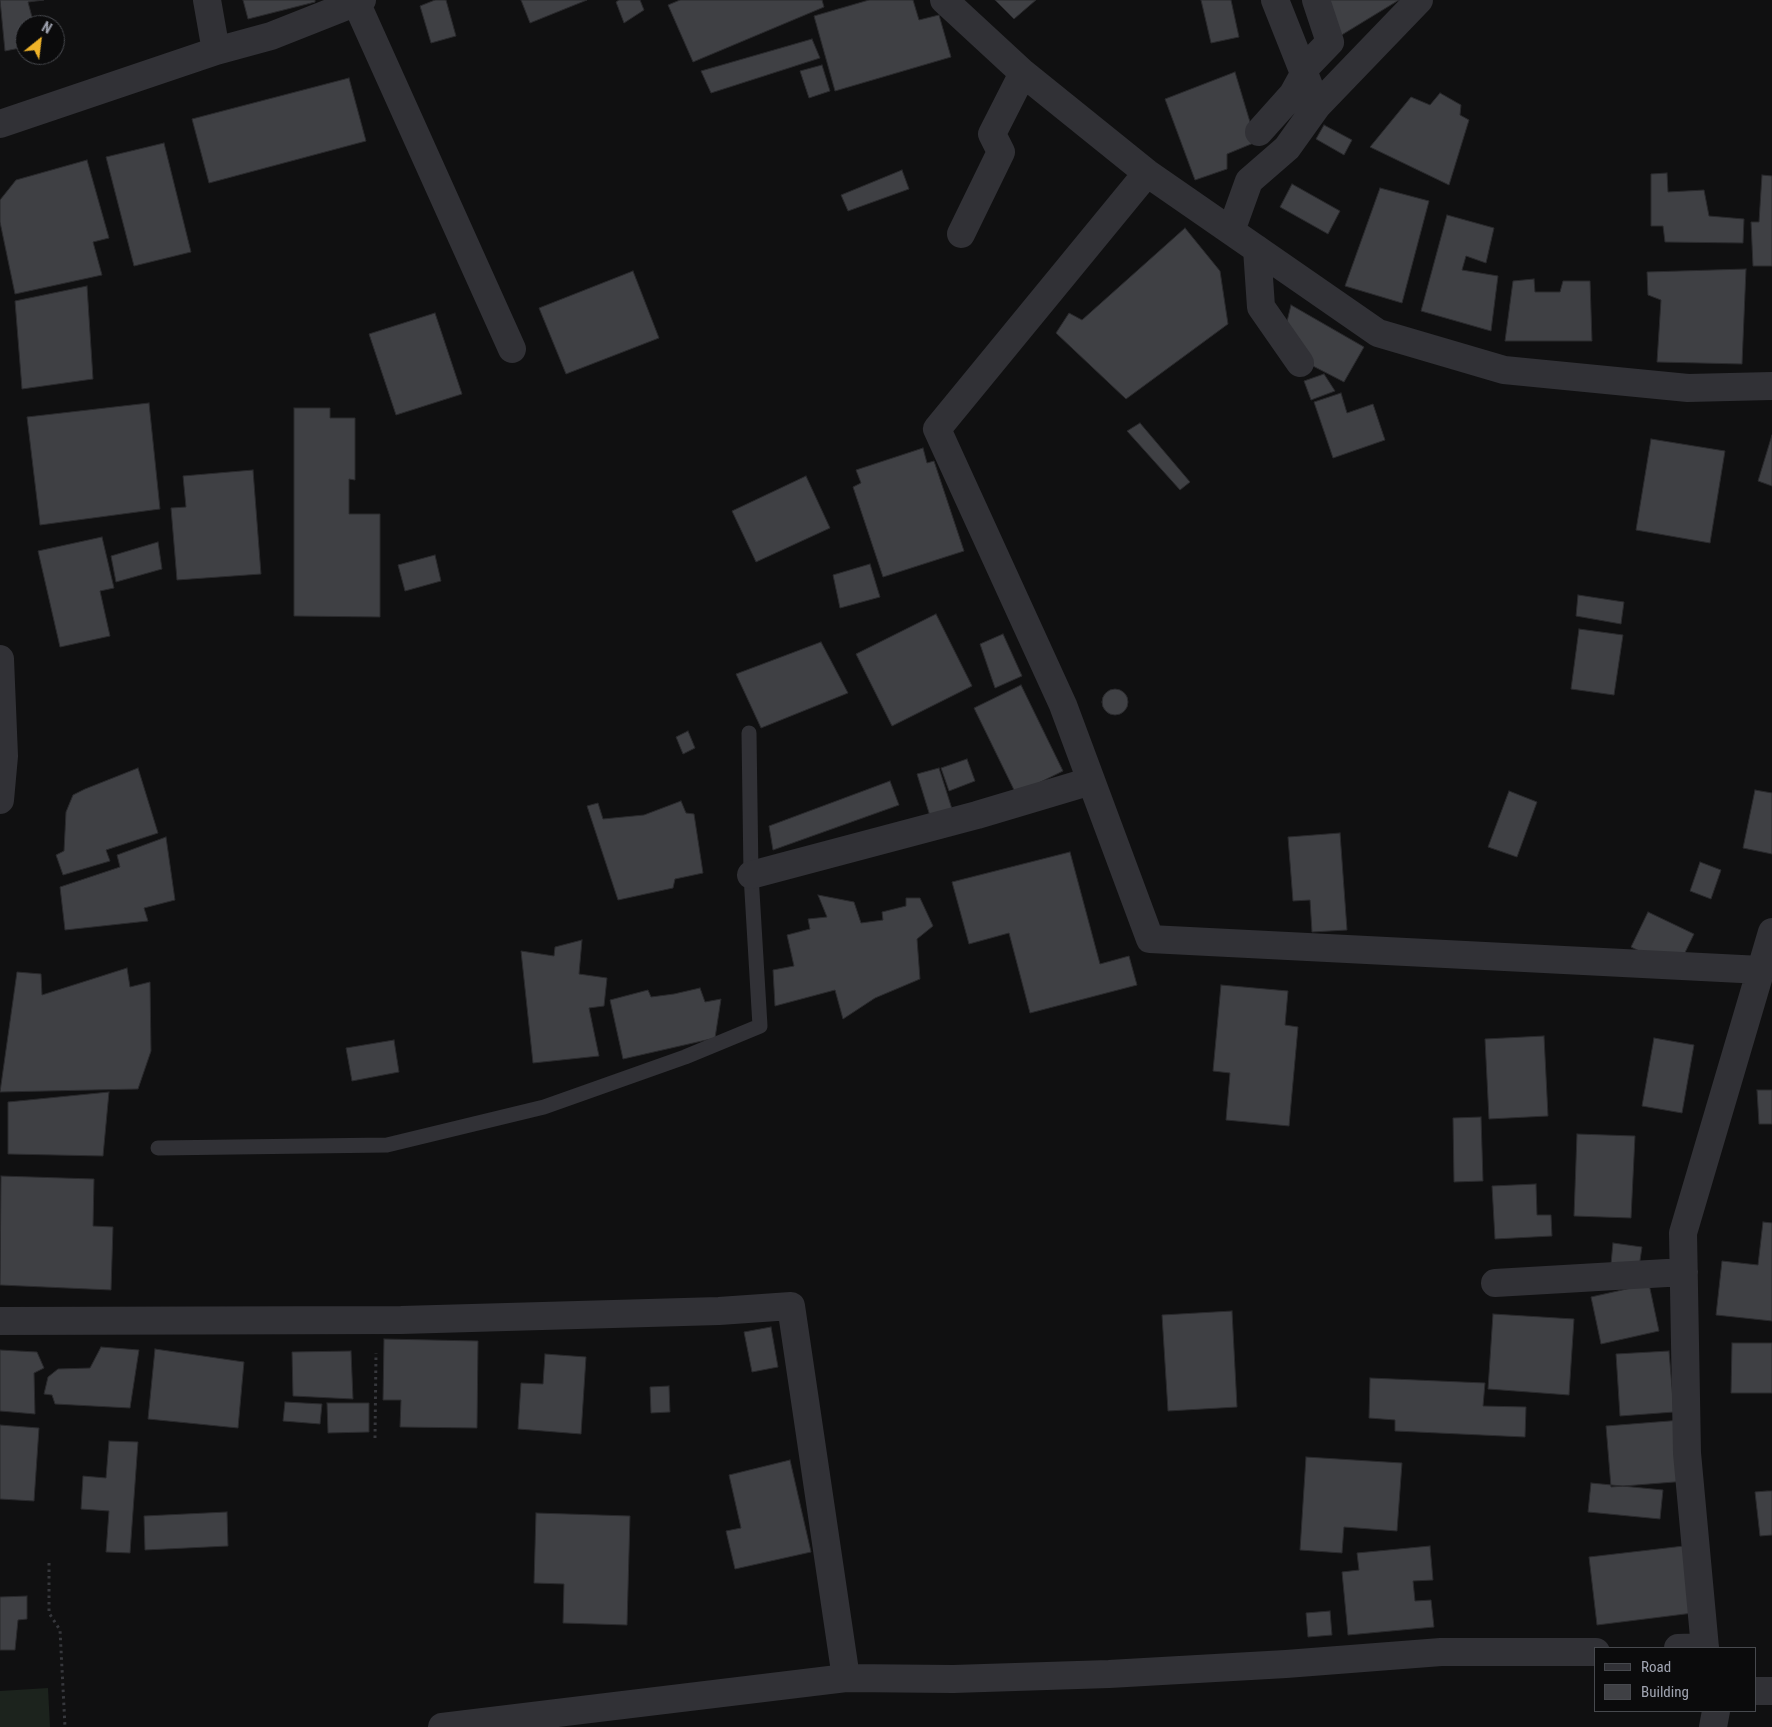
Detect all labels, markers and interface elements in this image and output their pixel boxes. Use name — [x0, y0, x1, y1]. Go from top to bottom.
north arrow — [15, 15, 65, 65]
text: N — [39, 19, 54, 37]
legend — [1594, 1647, 1757, 1712]
text: Road — [1641, 1658, 1671, 1676]
text: Building — [1641, 1683, 1689, 1701]

